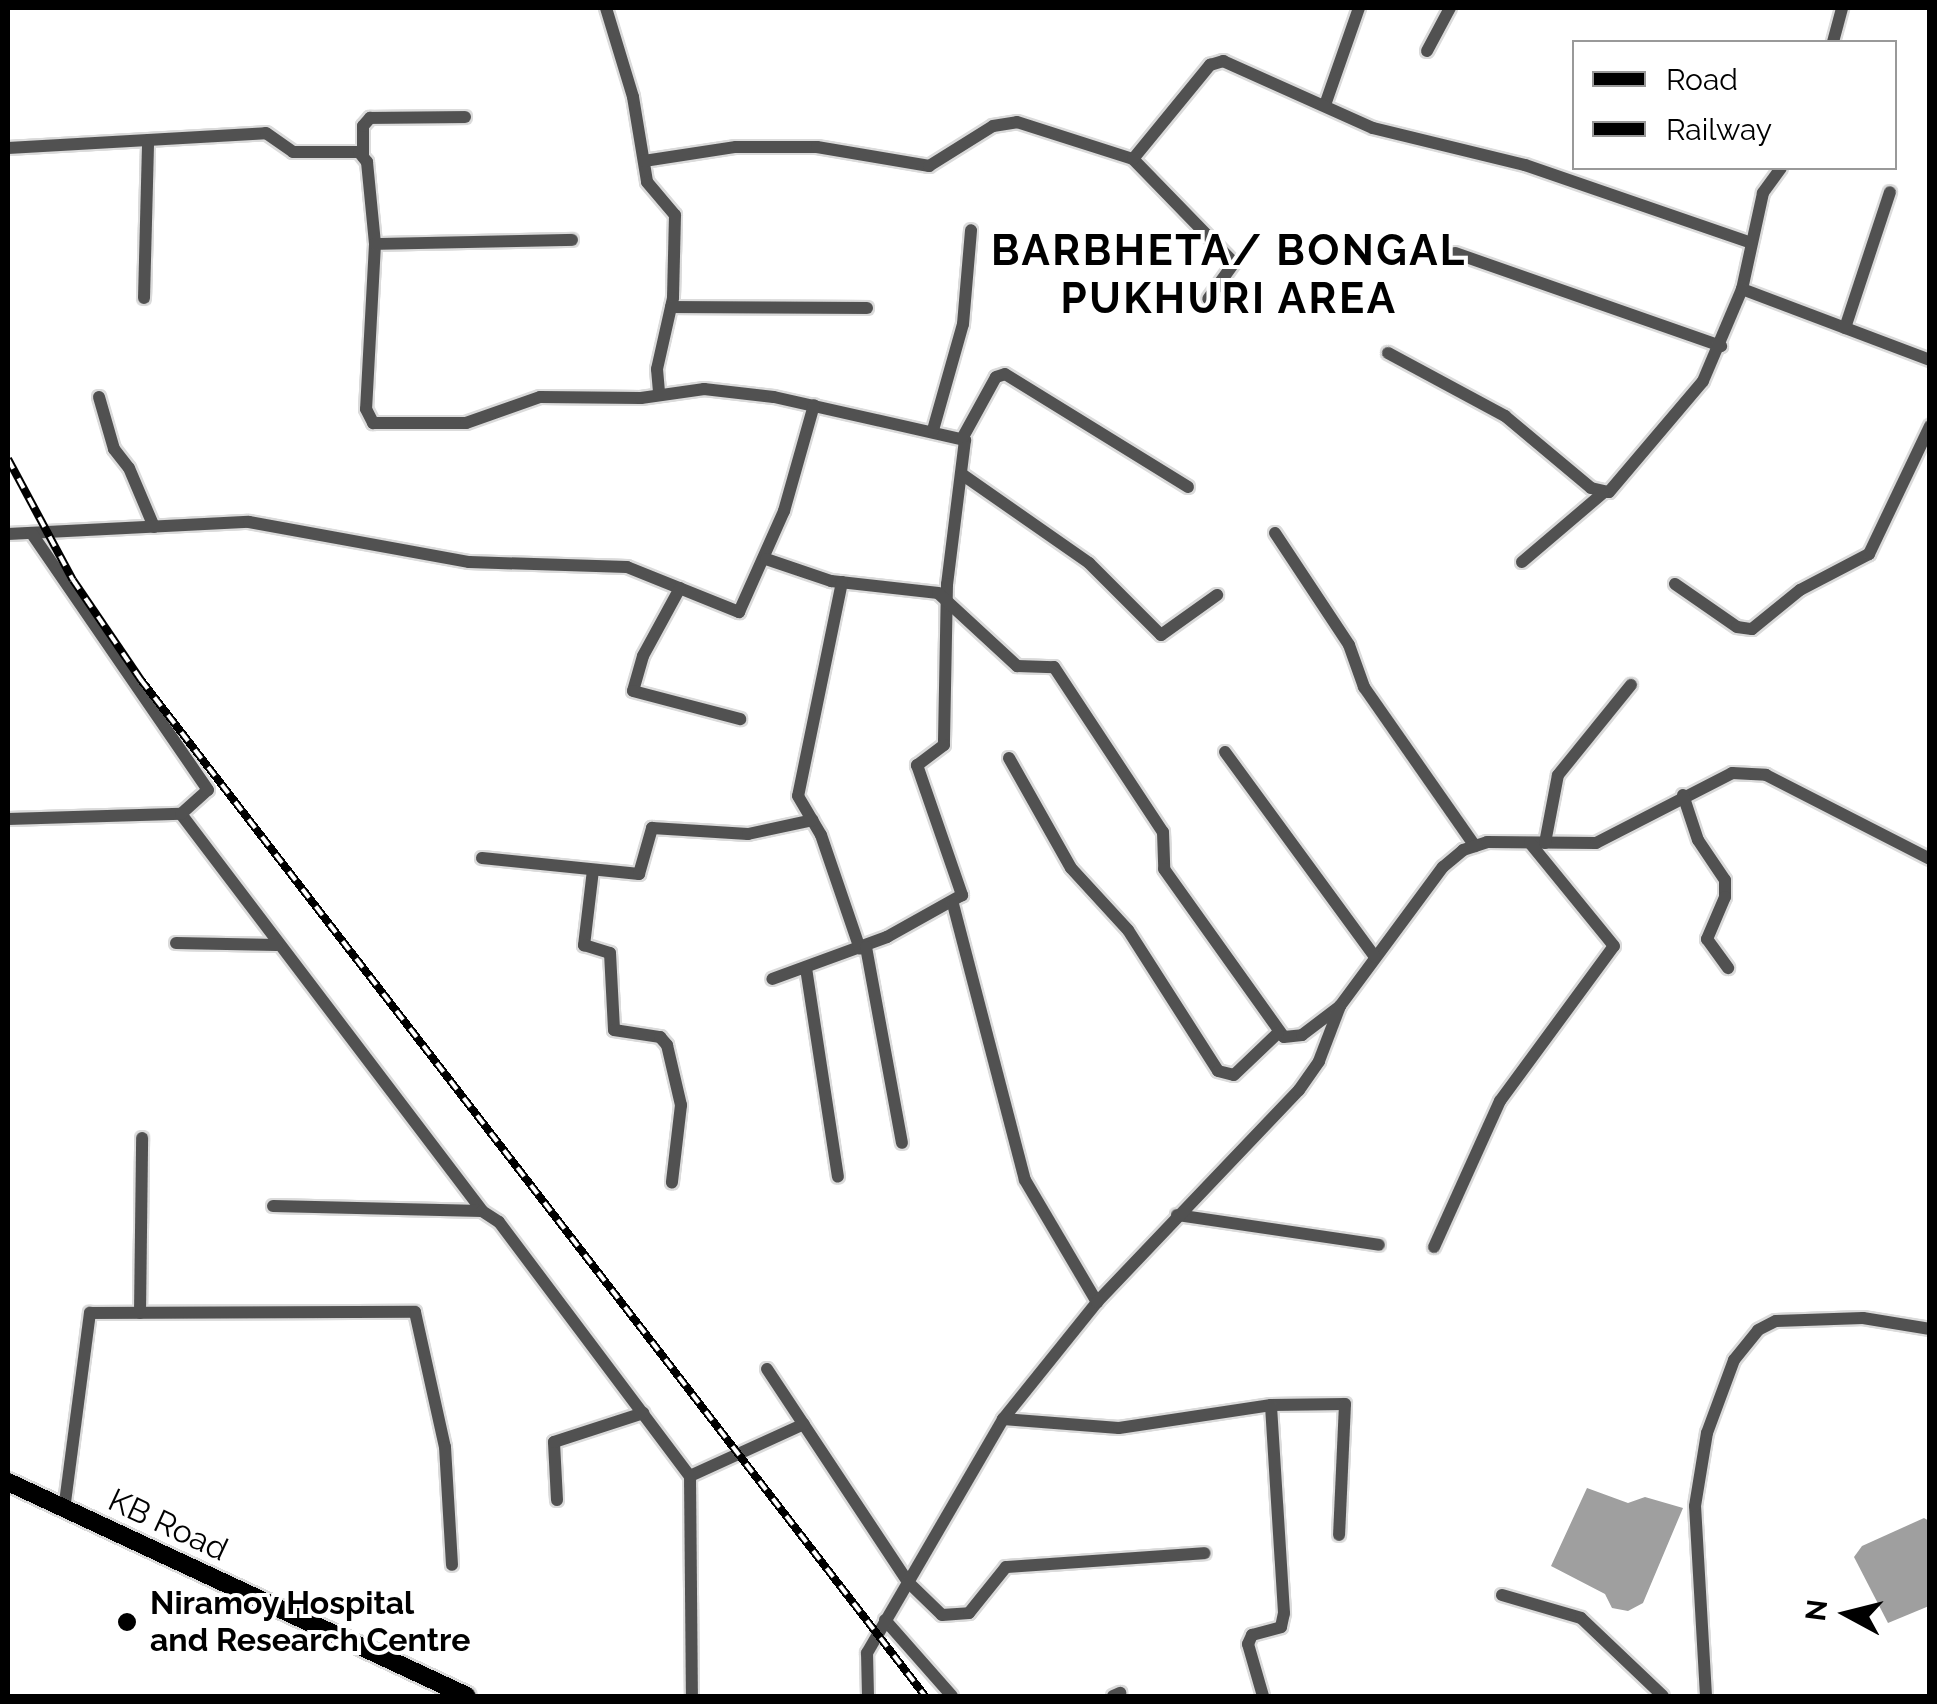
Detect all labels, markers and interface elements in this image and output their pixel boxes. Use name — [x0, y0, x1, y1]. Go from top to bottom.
legend — [1572, 40, 1897, 170]
text: Road — [1666, 62, 1738, 97]
text: Railway — [1666, 112, 1772, 147]
district label: BARBHETA/ BONGAL PUKHURI AREA — [991, 226, 1467, 324]
street label: KB Road — [102, 1481, 234, 1569]
north arrow — [1797, 1564, 1897, 1664]
place label: Niramoy Hospital and Research Centre — [150, 1585, 470, 1660]
text: N — [1799, 1598, 1834, 1623]
marker: Niramoy Hospital and Research Centre — [114, 1609, 140, 1635]

